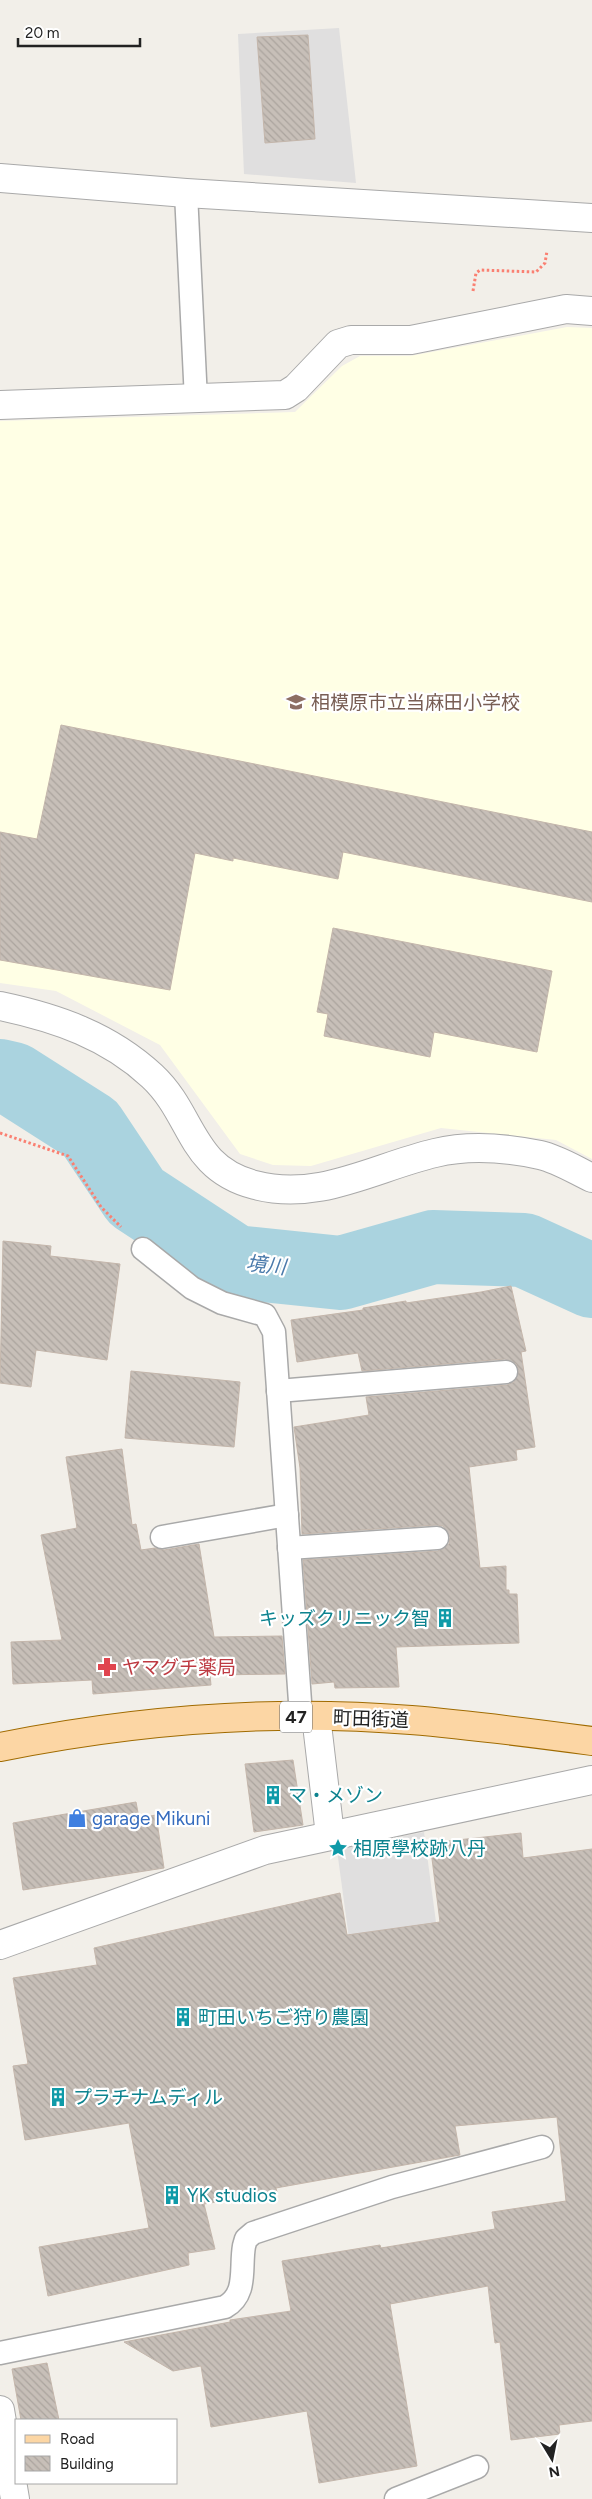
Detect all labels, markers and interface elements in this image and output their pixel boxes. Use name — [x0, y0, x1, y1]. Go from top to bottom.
scale bar — [18, 15, 140, 47]
text: 20 m — [25, 24, 59, 42]
school or university icon: 相模原市立当麻田小学校 — [285, 691, 307, 713]
place label: 相模原市立当麻田小学校 — [311, 691, 520, 714]
water label: 境川 — [245, 1251, 289, 1279]
place label: キッズクリニック智 — [259, 1607, 430, 1630]
building icon: キッズクリニック智 — [434, 1607, 456, 1629]
pharmacy icon: ヤマグチ薬局 — [96, 1656, 118, 1678]
place label: ヤマグチ薬局 — [122, 1656, 236, 1679]
road number: 47 — [280, 1701, 312, 1732]
street label: 町田街道 — [333, 1706, 409, 1732]
building icon: マ・メゾン — [262, 1784, 284, 1806]
place label: マ・メゾン — [288, 1784, 383, 1807]
shop icon: garage Mikuni — [66, 1807, 88, 1829]
place label: garage Mikuni — [92, 1807, 210, 1830]
place icon: 相原學校跡八丹 — [327, 1837, 349, 1859]
place label: 相原學校跡八丹 — [353, 1837, 486, 1860]
building icon: 町田いちご狩り農園 — [172, 2006, 194, 2028]
place label: 町田いちご狩り農園 — [198, 2006, 369, 2029]
building icon: プラチナムディル — [47, 2086, 69, 2108]
place label: プラチナムディル — [73, 2086, 223, 2109]
building icon: YK studios — [161, 2184, 183, 2206]
place label: YK studios — [187, 2184, 277, 2207]
legend — [15, 2419, 178, 2484]
text: Road — [60, 2430, 95, 2448]
north arrow — [527, 2434, 577, 2484]
text: Building — [60, 2455, 114, 2473]
text: N — [547, 2462, 561, 2481]

